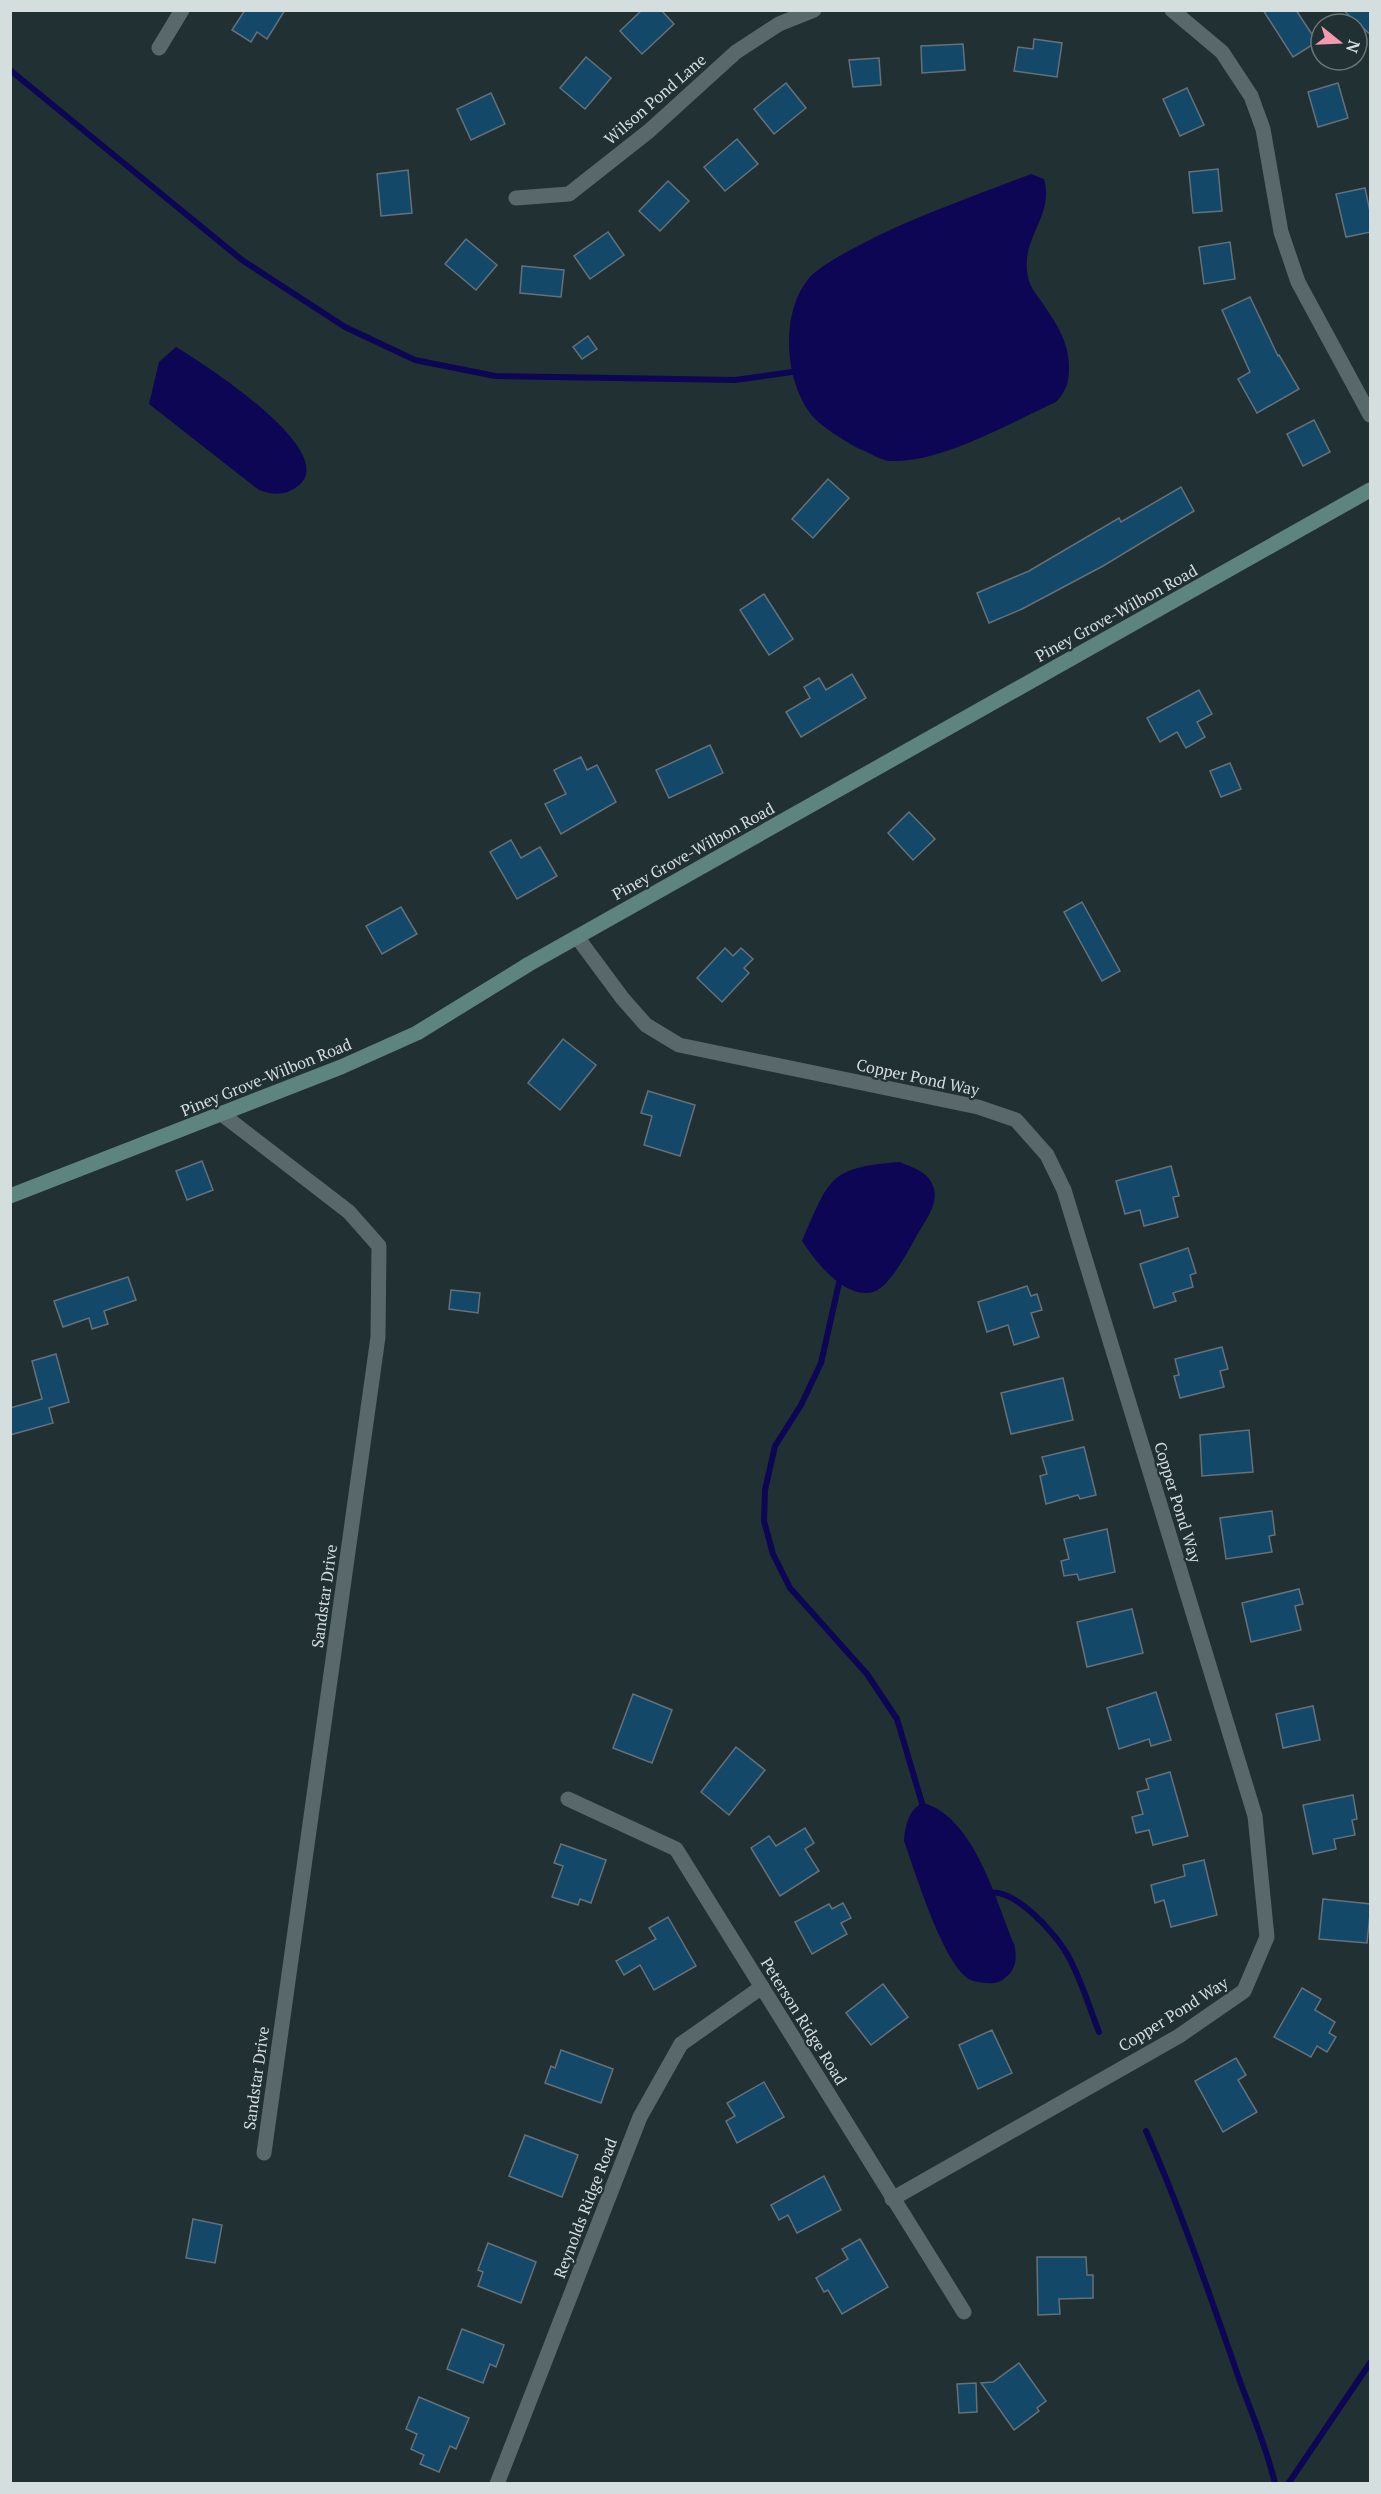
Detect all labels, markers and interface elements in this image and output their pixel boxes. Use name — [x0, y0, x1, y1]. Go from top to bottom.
north arrow — [1309, 12, 1369, 72]
text: N — [1341, 37, 1366, 56]
street label: Wilson Pond Lane — [599, 49, 711, 149]
street label: Piney Grove-Wilbon Road — [1031, 559, 1201, 667]
street label: Piney Grove-Wilbon Road — [608, 797, 778, 905]
street label: Piney Grove-Wilbon Road — [177, 1033, 355, 1121]
street label: Copper Pond Way — [854, 1053, 982, 1101]
street label: Copper Pond Way — [1149, 1439, 1207, 1566]
street label: Sandstar Drive — [306, 1543, 342, 1649]
street label: Peterson Ridge Road — [756, 1953, 852, 2089]
street label: Copper Pond Way — [1114, 1971, 1233, 2057]
street label: Sandstar Drive — [238, 2025, 274, 2131]
street label: Reynolds Ridge Road — [548, 2135, 622, 2281]

